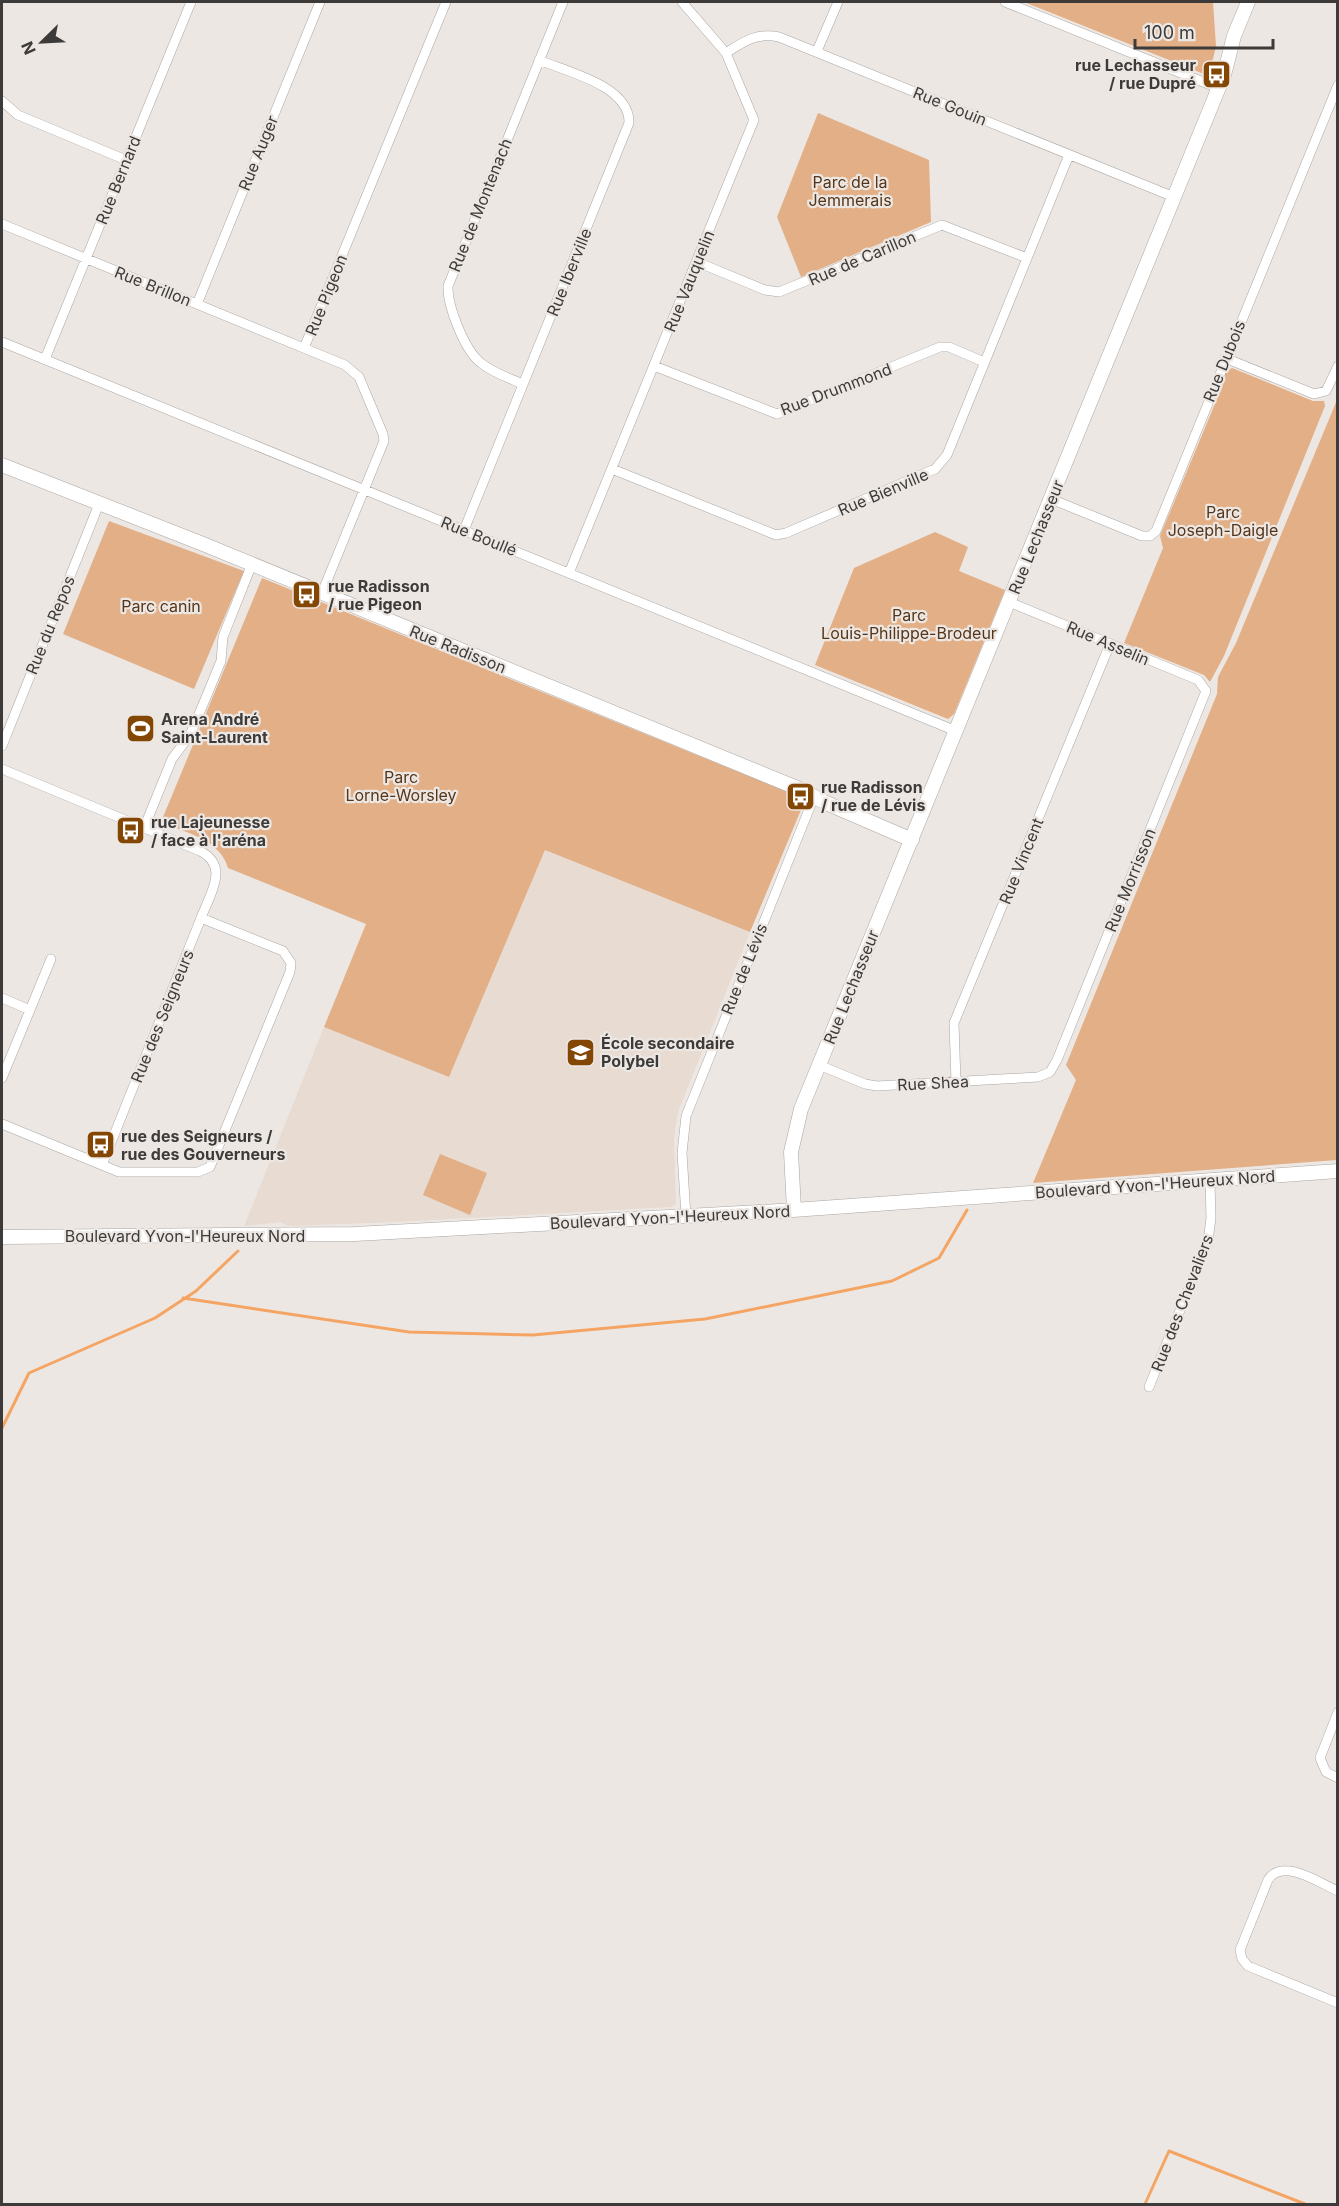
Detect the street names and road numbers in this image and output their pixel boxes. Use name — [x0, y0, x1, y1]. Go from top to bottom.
street label: Rue Gouin — [910, 82, 990, 130]
street label: Rue Auger — [234, 113, 282, 193]
street label: Rue Bernard — [91, 133, 145, 227]
street label: Rue de Montenach — [444, 135, 516, 275]
street label: Rue Iberville — [542, 225, 596, 319]
street label: Rue de Carillon — [805, 226, 919, 290]
street label: Rue Vauquelin — [659, 227, 719, 335]
street label: Rue Pigeon — [301, 251, 351, 339]
street label: Rue Brillon — [112, 262, 194, 310]
street label: Rue Dubois — [1199, 317, 1249, 405]
street label: Rue Drummond — [778, 359, 894, 419]
street label: Rue Bienville — [835, 464, 931, 520]
street label: Rue Lechasseur — [1004, 477, 1068, 597]
street label: Rue Boullé — [438, 512, 520, 560]
street label: Rue du Repos — [21, 573, 79, 677]
street label: Rue Asselin — [1064, 617, 1152, 669]
street label: Rue Radisson — [407, 621, 509, 677]
street label: Rue Vincent — [995, 815, 1047, 907]
street label: Rue Morrisson — [1100, 825, 1160, 935]
street label: Rue de Lévis — [717, 920, 771, 1018]
street label: Rue Lechasseur — [819, 927, 883, 1047]
street label: Rue des Seigneurs — [126, 947, 198, 1085]
street label: Rue Shea — [897, 1071, 969, 1095]
street label: Boulevard Yvon-l'Heureux Nord — [1034, 1166, 1276, 1202]
street label: Boulevard Yvon-l'Heureux Nord — [549, 1201, 791, 1233]
street label: Boulevard Yvon-l'Heureux Nord — [65, 1226, 305, 1246]
street label: Rue des Chevaliers — [1147, 1232, 1217, 1374]

